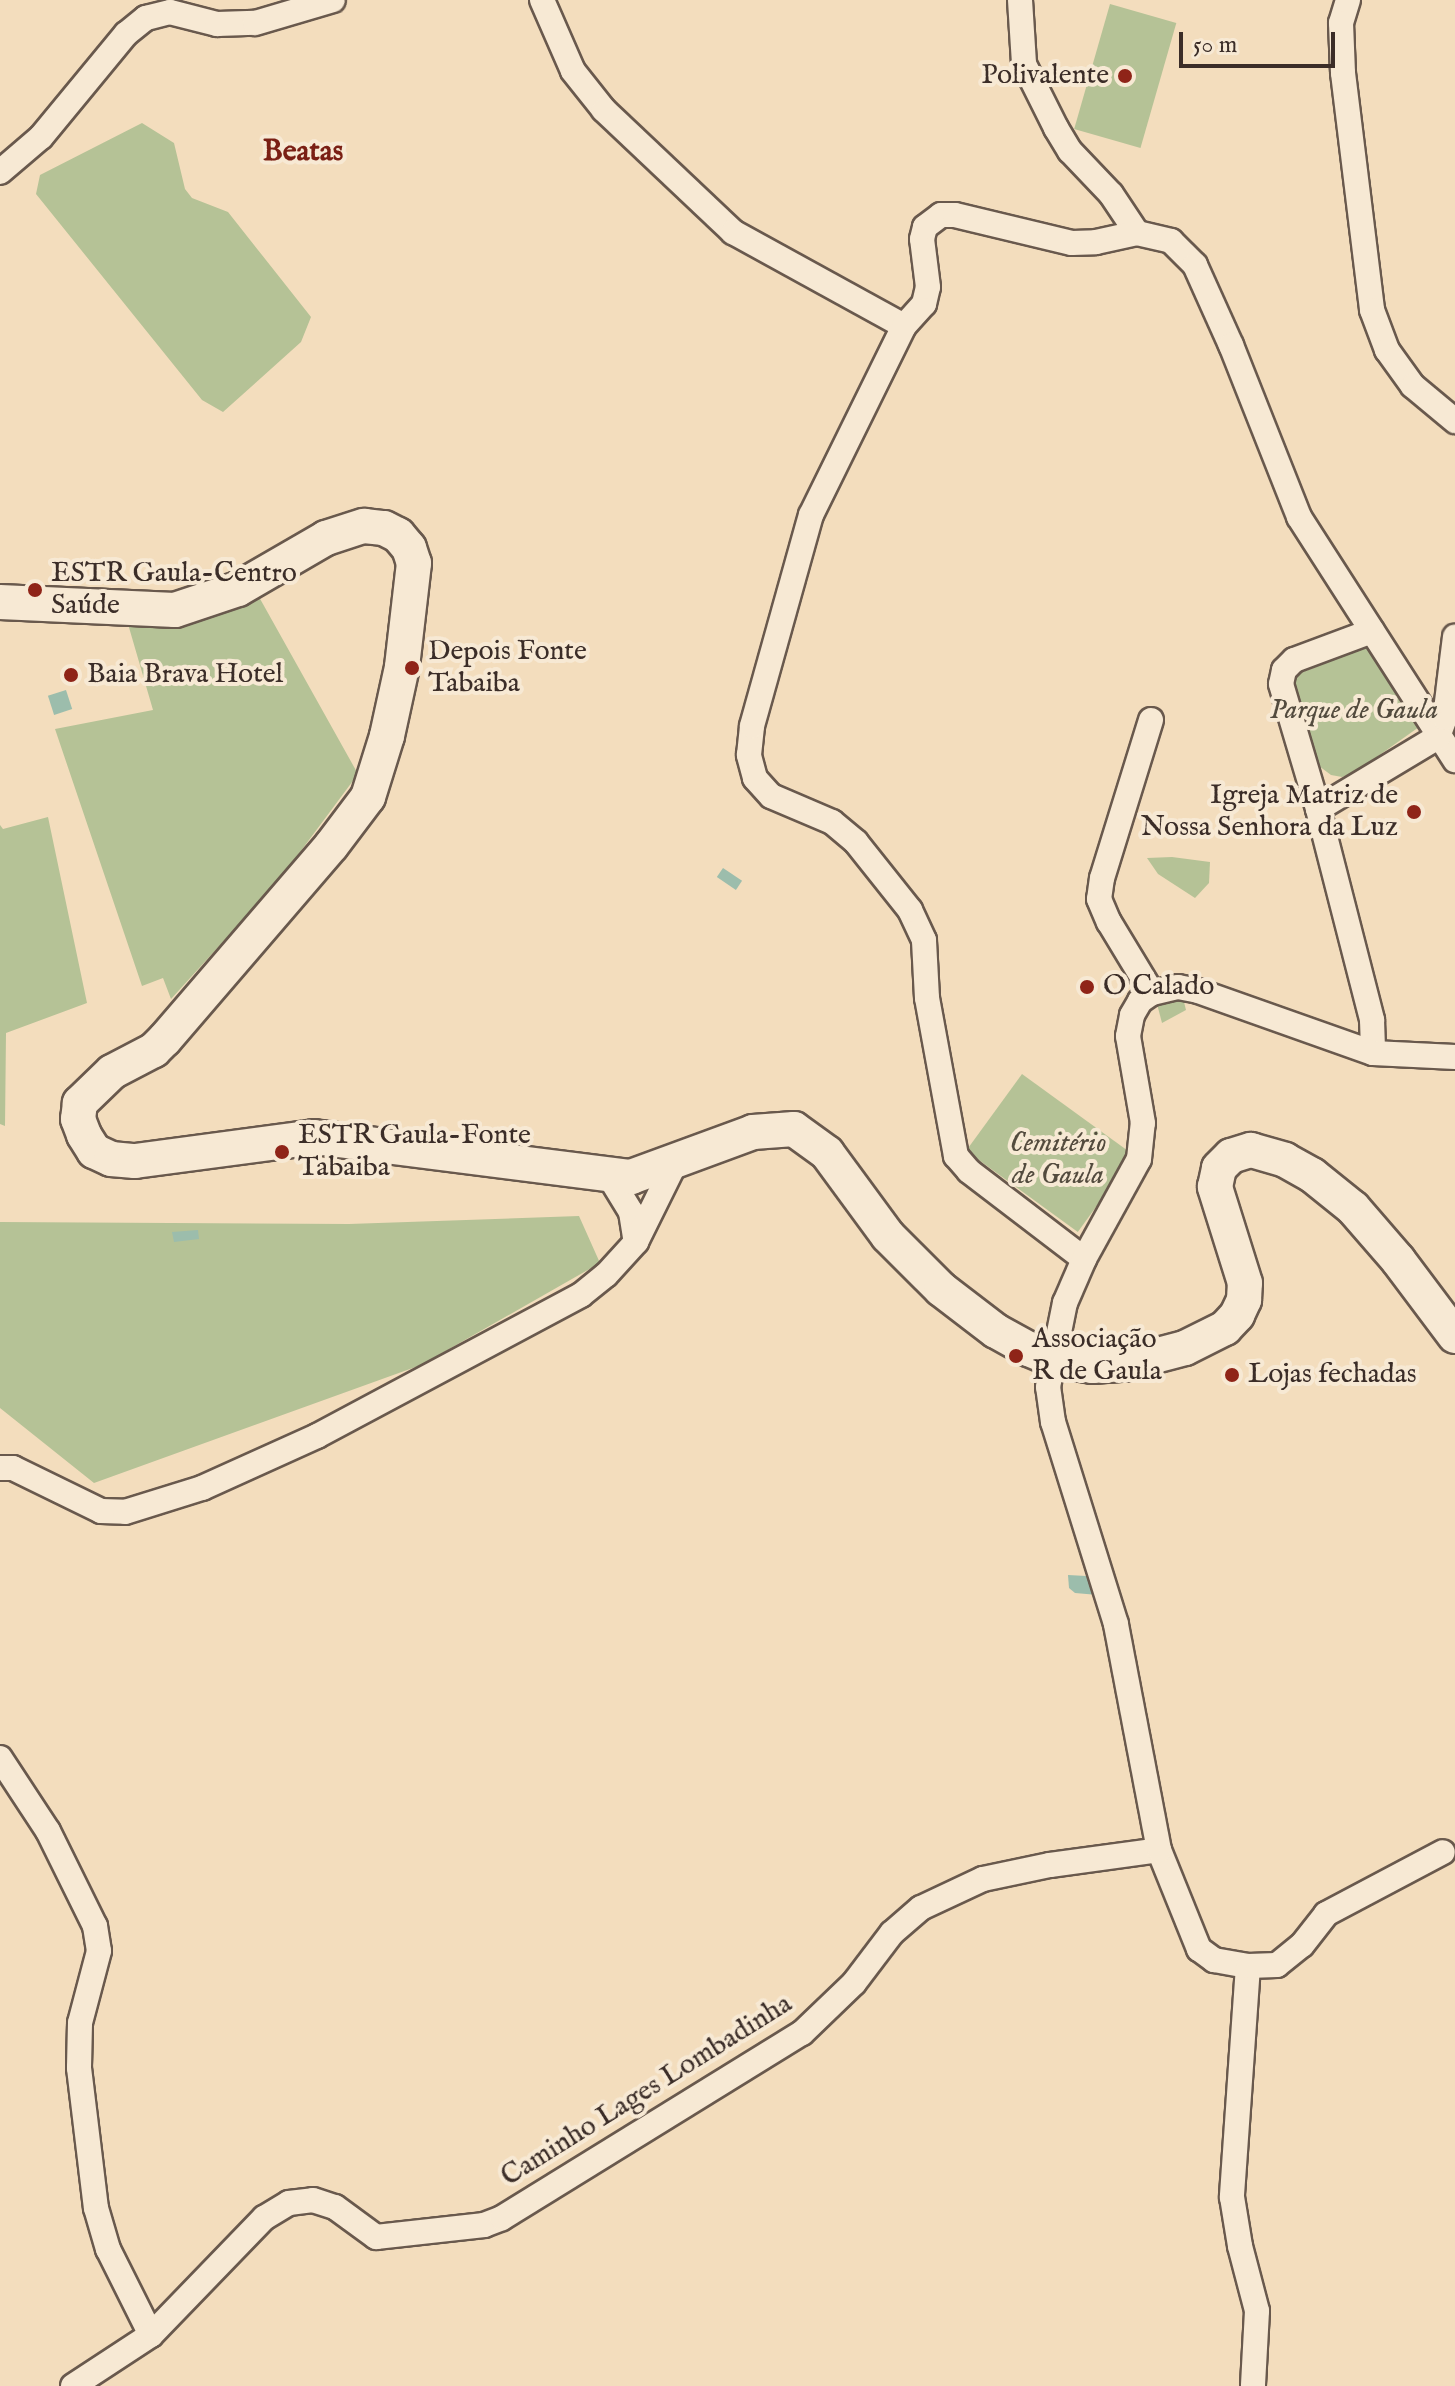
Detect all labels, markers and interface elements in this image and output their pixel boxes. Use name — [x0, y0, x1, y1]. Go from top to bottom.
scale bar — [1183, 16, 1339, 66]
text: 50 m — [1193, 30, 1237, 61]
place label: Polivalente — [981, 59, 1109, 93]
marker: Polivalente — [1116, 67, 1134, 85]
district label: Beatas — [263, 134, 343, 170]
place label: ESTR Gaula-Centro Saúde — [51, 557, 297, 623]
marker: ESTR Gaula-Centro Saúde — [26, 581, 44, 599]
place label: Depois Fonte Tabaiba — [428, 635, 587, 701]
place label: Baia Brava Hotel — [87, 658, 283, 692]
marker: Depois Fonte Tabaiba — [403, 659, 421, 677]
marker: Baia Brava Hotel — [62, 666, 80, 684]
park label: Parque de Gaula — [1270, 694, 1438, 728]
place label: Igreja Matriz de Nossa Senhora da Luz — [1141, 779, 1398, 845]
marker: Igreja Matriz de Nossa Senhora da Luz — [1405, 803, 1423, 821]
place label: O Calado — [1103, 970, 1214, 1004]
marker: O Calado — [1078, 978, 1096, 996]
place label: ESTR Gaula-Fonte Tabaiba — [298, 1119, 531, 1185]
park label: Cemitério de Gaula — [1010, 1127, 1106, 1193]
marker: ESTR Gaula-Fonte Tabaiba — [273, 1143, 291, 1161]
place label: Associação R de Gaula — [1032, 1323, 1162, 1389]
marker: Associação R de Gaula — [1007, 1347, 1025, 1365]
place label: Lojas fechadas — [1248, 1358, 1417, 1392]
marker: Lojas fechadas — [1223, 1366, 1241, 1384]
street label: Caminho Lages Lombadinha — [495, 1988, 799, 2194]

